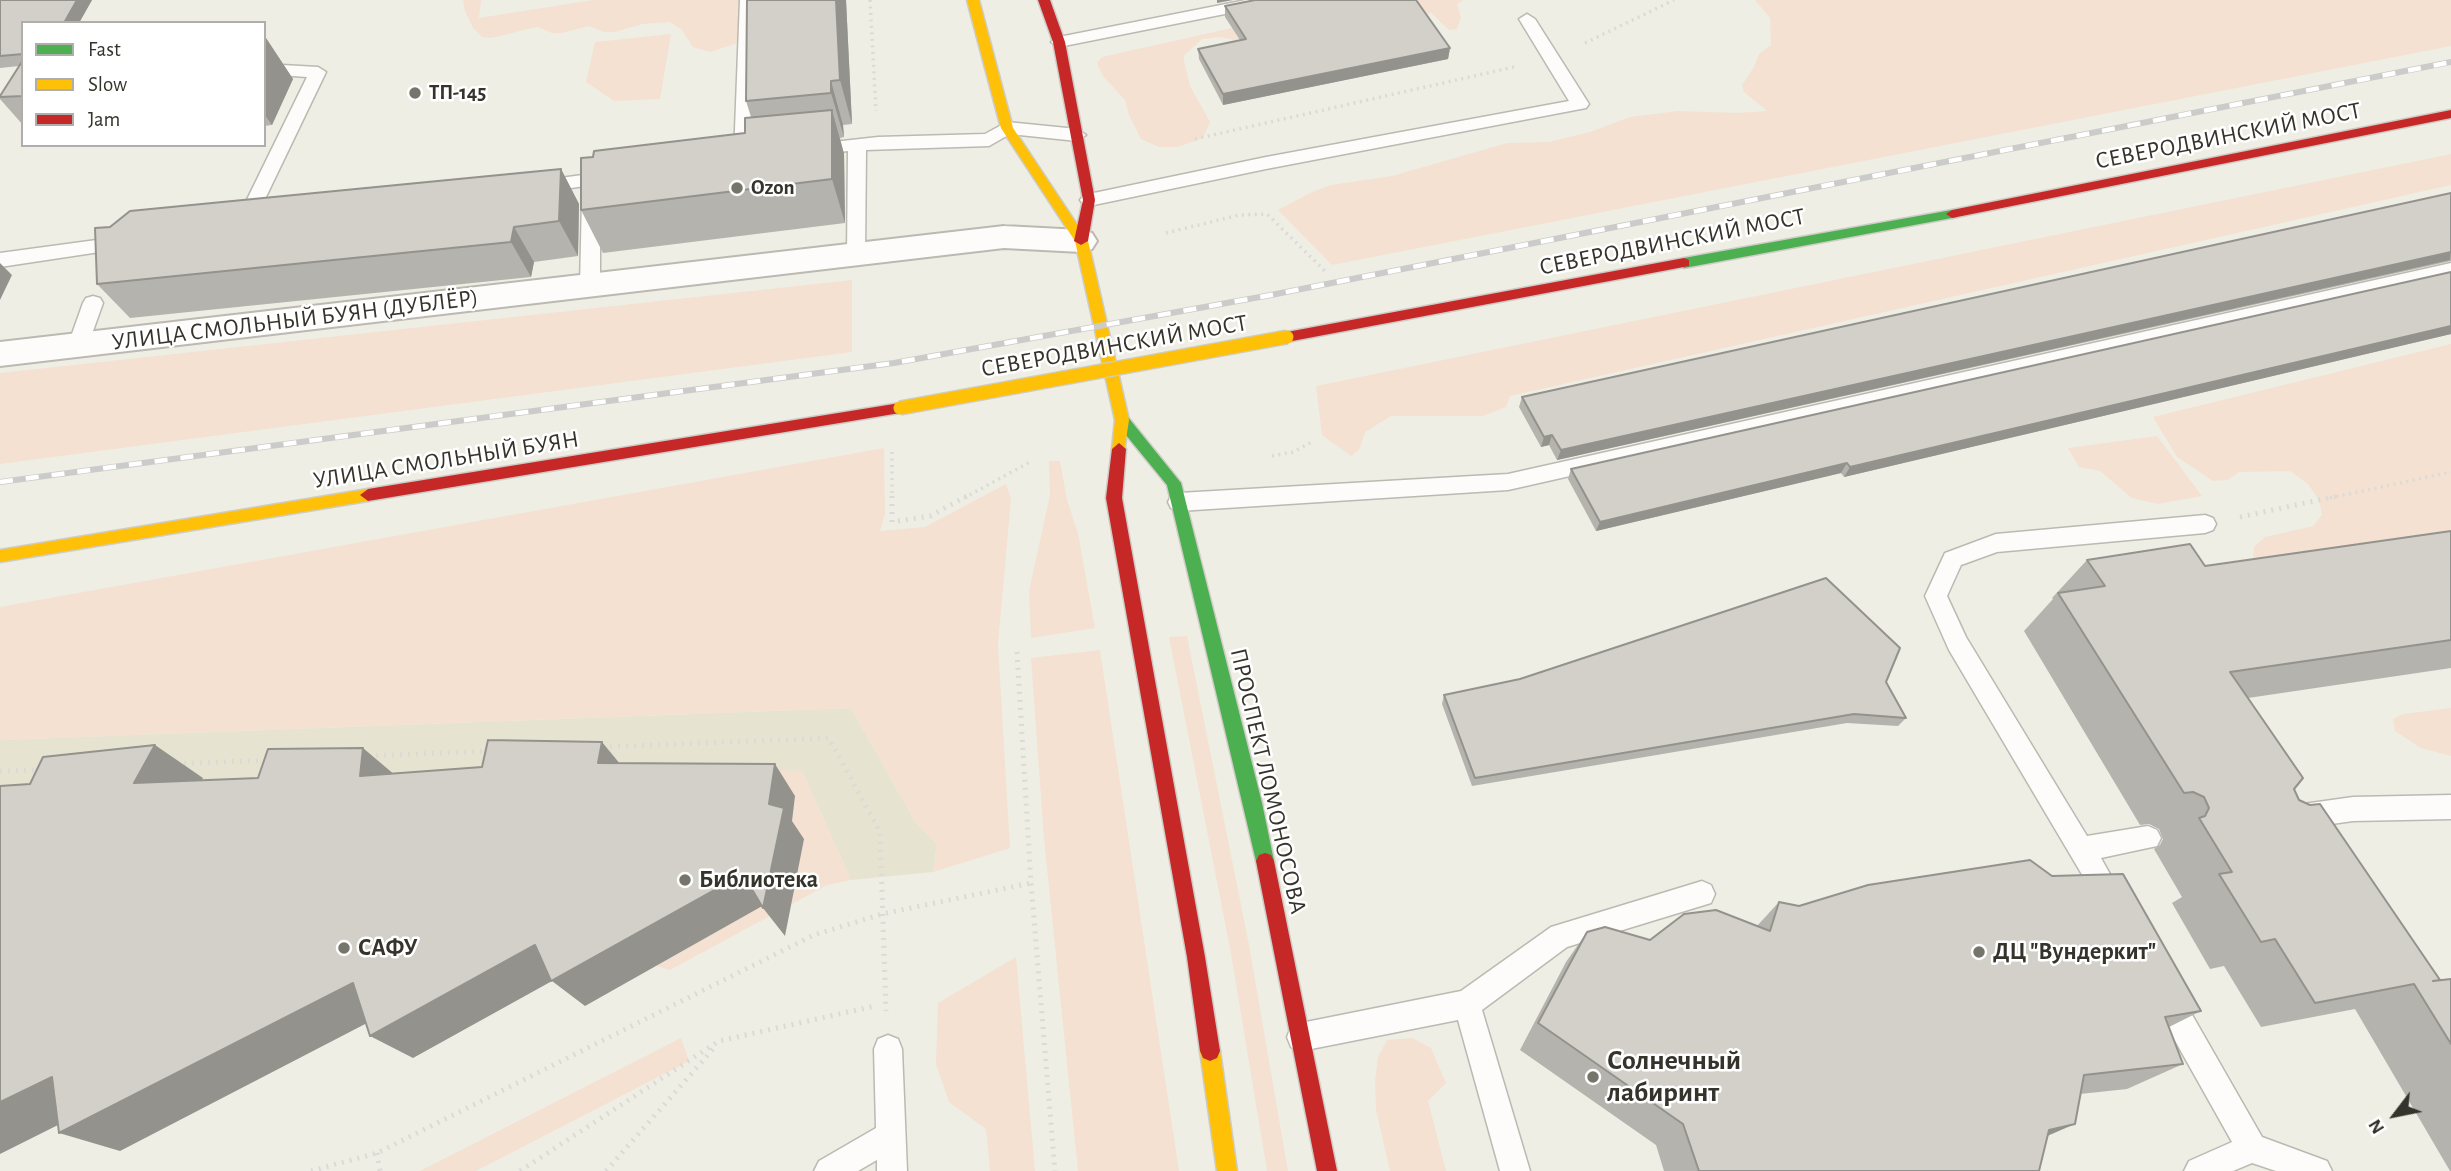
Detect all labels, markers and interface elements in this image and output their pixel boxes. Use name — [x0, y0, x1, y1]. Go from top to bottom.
legend — [21, 21, 266, 147]
text: Fast — [88, 39, 121, 60]
text: Slow — [88, 74, 127, 95]
place label: ТП-145 — [429, 80, 486, 106]
marker: ТП-145 — [407, 85, 423, 101]
street label: СЕВЕРОДВИНСКИЙ МОСТ — [2093, 96, 2363, 176]
text: Jam — [88, 109, 120, 130]
place label: Ozon — [751, 175, 795, 201]
marker: Ozon — [729, 180, 745, 196]
street label: СЕВЕРОДВИНСКИЙ МОСТ — [1537, 202, 1807, 282]
street label: УЛИЦА СМОЛЬНЫЙ БУЯН (ДУБЛЁР) — [110, 283, 480, 357]
street label: СЕВЕРОДВИНСКИЙ МОСТ — [979, 308, 1249, 384]
street label: УЛИЦА СМОЛЬНЫЙ БУЯН — [311, 425, 581, 495]
street label: ПРОСПЕКТ ЛОМОНОСОВА — [1223, 645, 1313, 917]
place label: Библиотека — [699, 866, 818, 894]
marker: Библиотека — [677, 872, 693, 888]
place label: САФУ — [358, 934, 418, 962]
place label: ДЦ "Вундеркит" — [1993, 938, 2156, 966]
marker: САФУ — [336, 940, 352, 956]
marker: ДЦ "Вундеркит" — [1971, 944, 1987, 960]
place label: Солнечный лабиринт — [1607, 1044, 1741, 1110]
marker: Солнечный лабиринт — [1585, 1069, 1601, 1085]
north arrow — [2360, 1080, 2430, 1150]
text: N — [2365, 1116, 2388, 1137]

